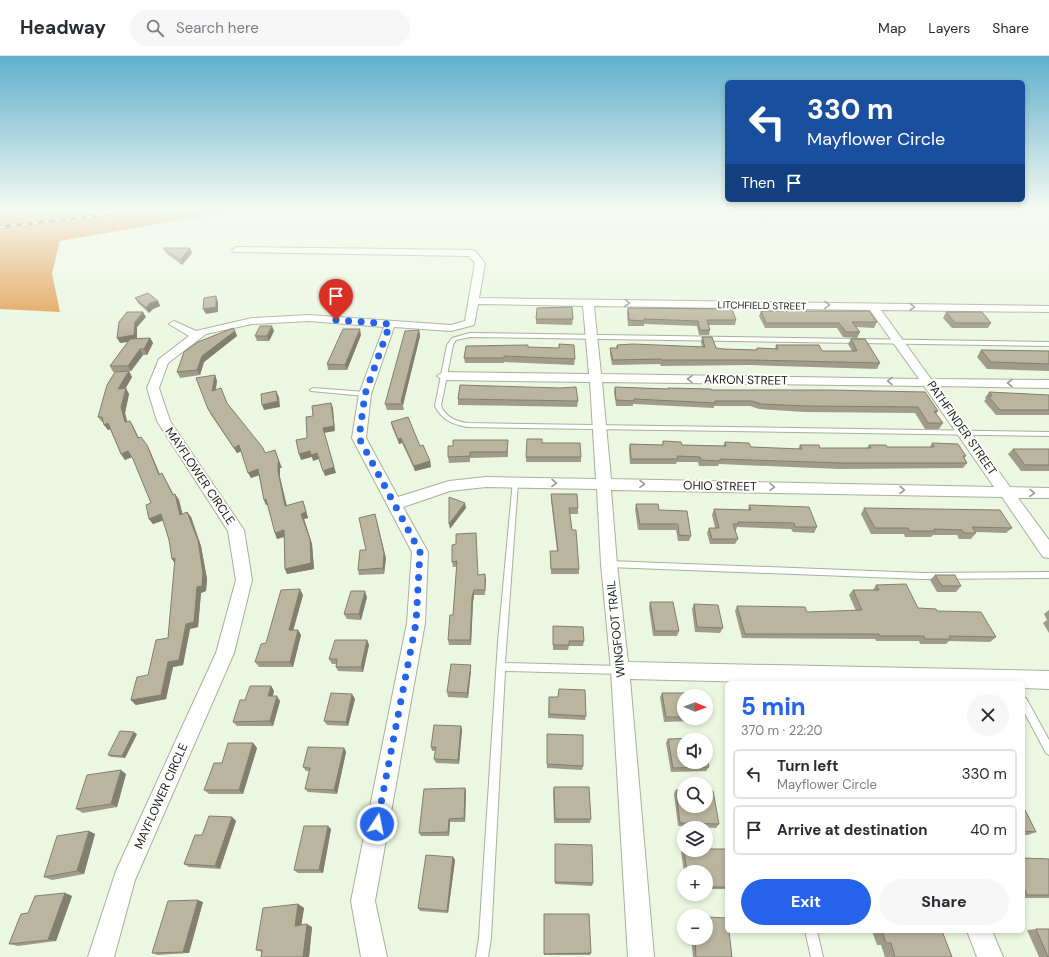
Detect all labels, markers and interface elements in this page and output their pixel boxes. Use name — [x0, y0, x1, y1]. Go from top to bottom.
search box — [130, 10, 410, 46]
text: Headway — [20, 15, 106, 40]
icon: search — [144, 17, 166, 39]
text: Search here — [176, 18, 259, 38]
text: Map — [878, 19, 906, 37]
text: Layers — [928, 19, 970, 37]
text: Share — [992, 19, 1029, 37]
text: 330 m — [807, 91, 893, 128]
icon: left — [741, 96, 793, 148]
text: Mayflower Circle — [807, 127, 945, 151]
icon: arrive — [783, 172, 805, 194]
text: Then — [741, 173, 775, 193]
pin — [319, 279, 353, 320]
icon: arrive — [325, 285, 347, 307]
one-way arrow — [624, 298, 630, 307]
street label: LITCHFIELD STREET — [717, 298, 807, 313]
one-way arrow — [824, 301, 830, 310]
one-way arrow — [909, 303, 915, 311]
street label: AKRON STREET — [704, 371, 788, 389]
one-way arrow — [687, 375, 693, 383]
one-way arrow — [887, 377, 893, 385]
street label: PATHFINDER STREET — [923, 378, 1001, 479]
one-way arrow — [1007, 379, 1013, 387]
street label: MAYFLOWER CIRCLE — [161, 424, 239, 528]
street label: OHIO STREET — [683, 477, 757, 495]
one-way arrow — [551, 479, 557, 487]
one-way arrow — [639, 480, 645, 488]
one-way arrow — [769, 483, 775, 491]
one-way arrow — [899, 486, 905, 494]
one-way arrow — [1029, 489, 1035, 497]
street label: WINGFOOT TRAIL — [603, 580, 629, 678]
north arrow — [677, 689, 713, 725]
map controls — [677, 689, 713, 945]
text: 5 min — [741, 691, 806, 722]
button: close — [967, 694, 1009, 736]
text: 370 m · 22:20 — [741, 722, 823, 739]
button: sound — [677, 733, 713, 769]
street label: MAYFLOWER CIRCLE — [130, 740, 192, 851]
text: Turn left — [777, 756, 838, 776]
icon: left — [743, 763, 765, 785]
text: 330 m — [962, 764, 1007, 784]
text: Mayflower Circle — [777, 776, 877, 793]
button: search — [677, 777, 713, 813]
position arrow — [356, 803, 398, 845]
icon: arrive — [743, 819, 765, 841]
text: Arrive at destination — [777, 820, 928, 840]
text: 40 m — [970, 820, 1007, 840]
button: layers — [677, 821, 713, 857]
button: + — [677, 865, 713, 901]
button: Exit — [741, 879, 871, 925]
button: Share — [879, 879, 1009, 925]
button: − — [677, 909, 713, 945]

